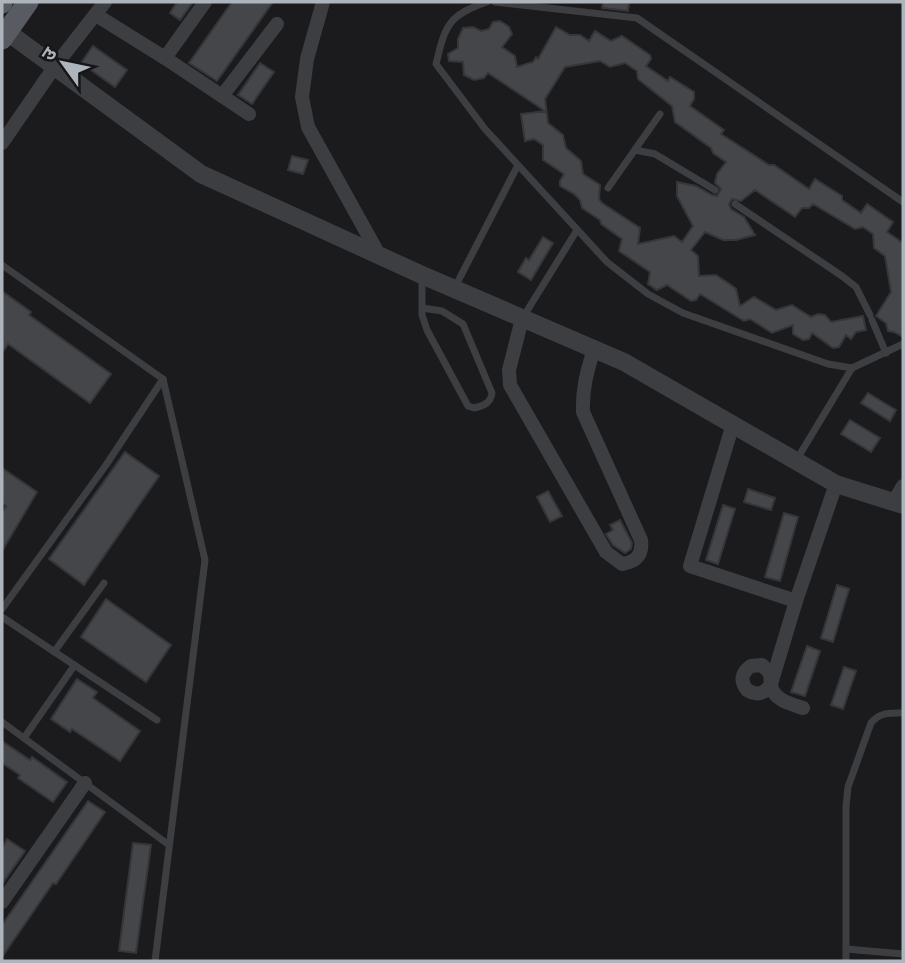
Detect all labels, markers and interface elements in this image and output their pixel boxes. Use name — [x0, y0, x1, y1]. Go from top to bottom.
north arrow — [28, 28, 98, 98]
text: उ — [36, 42, 62, 65]

